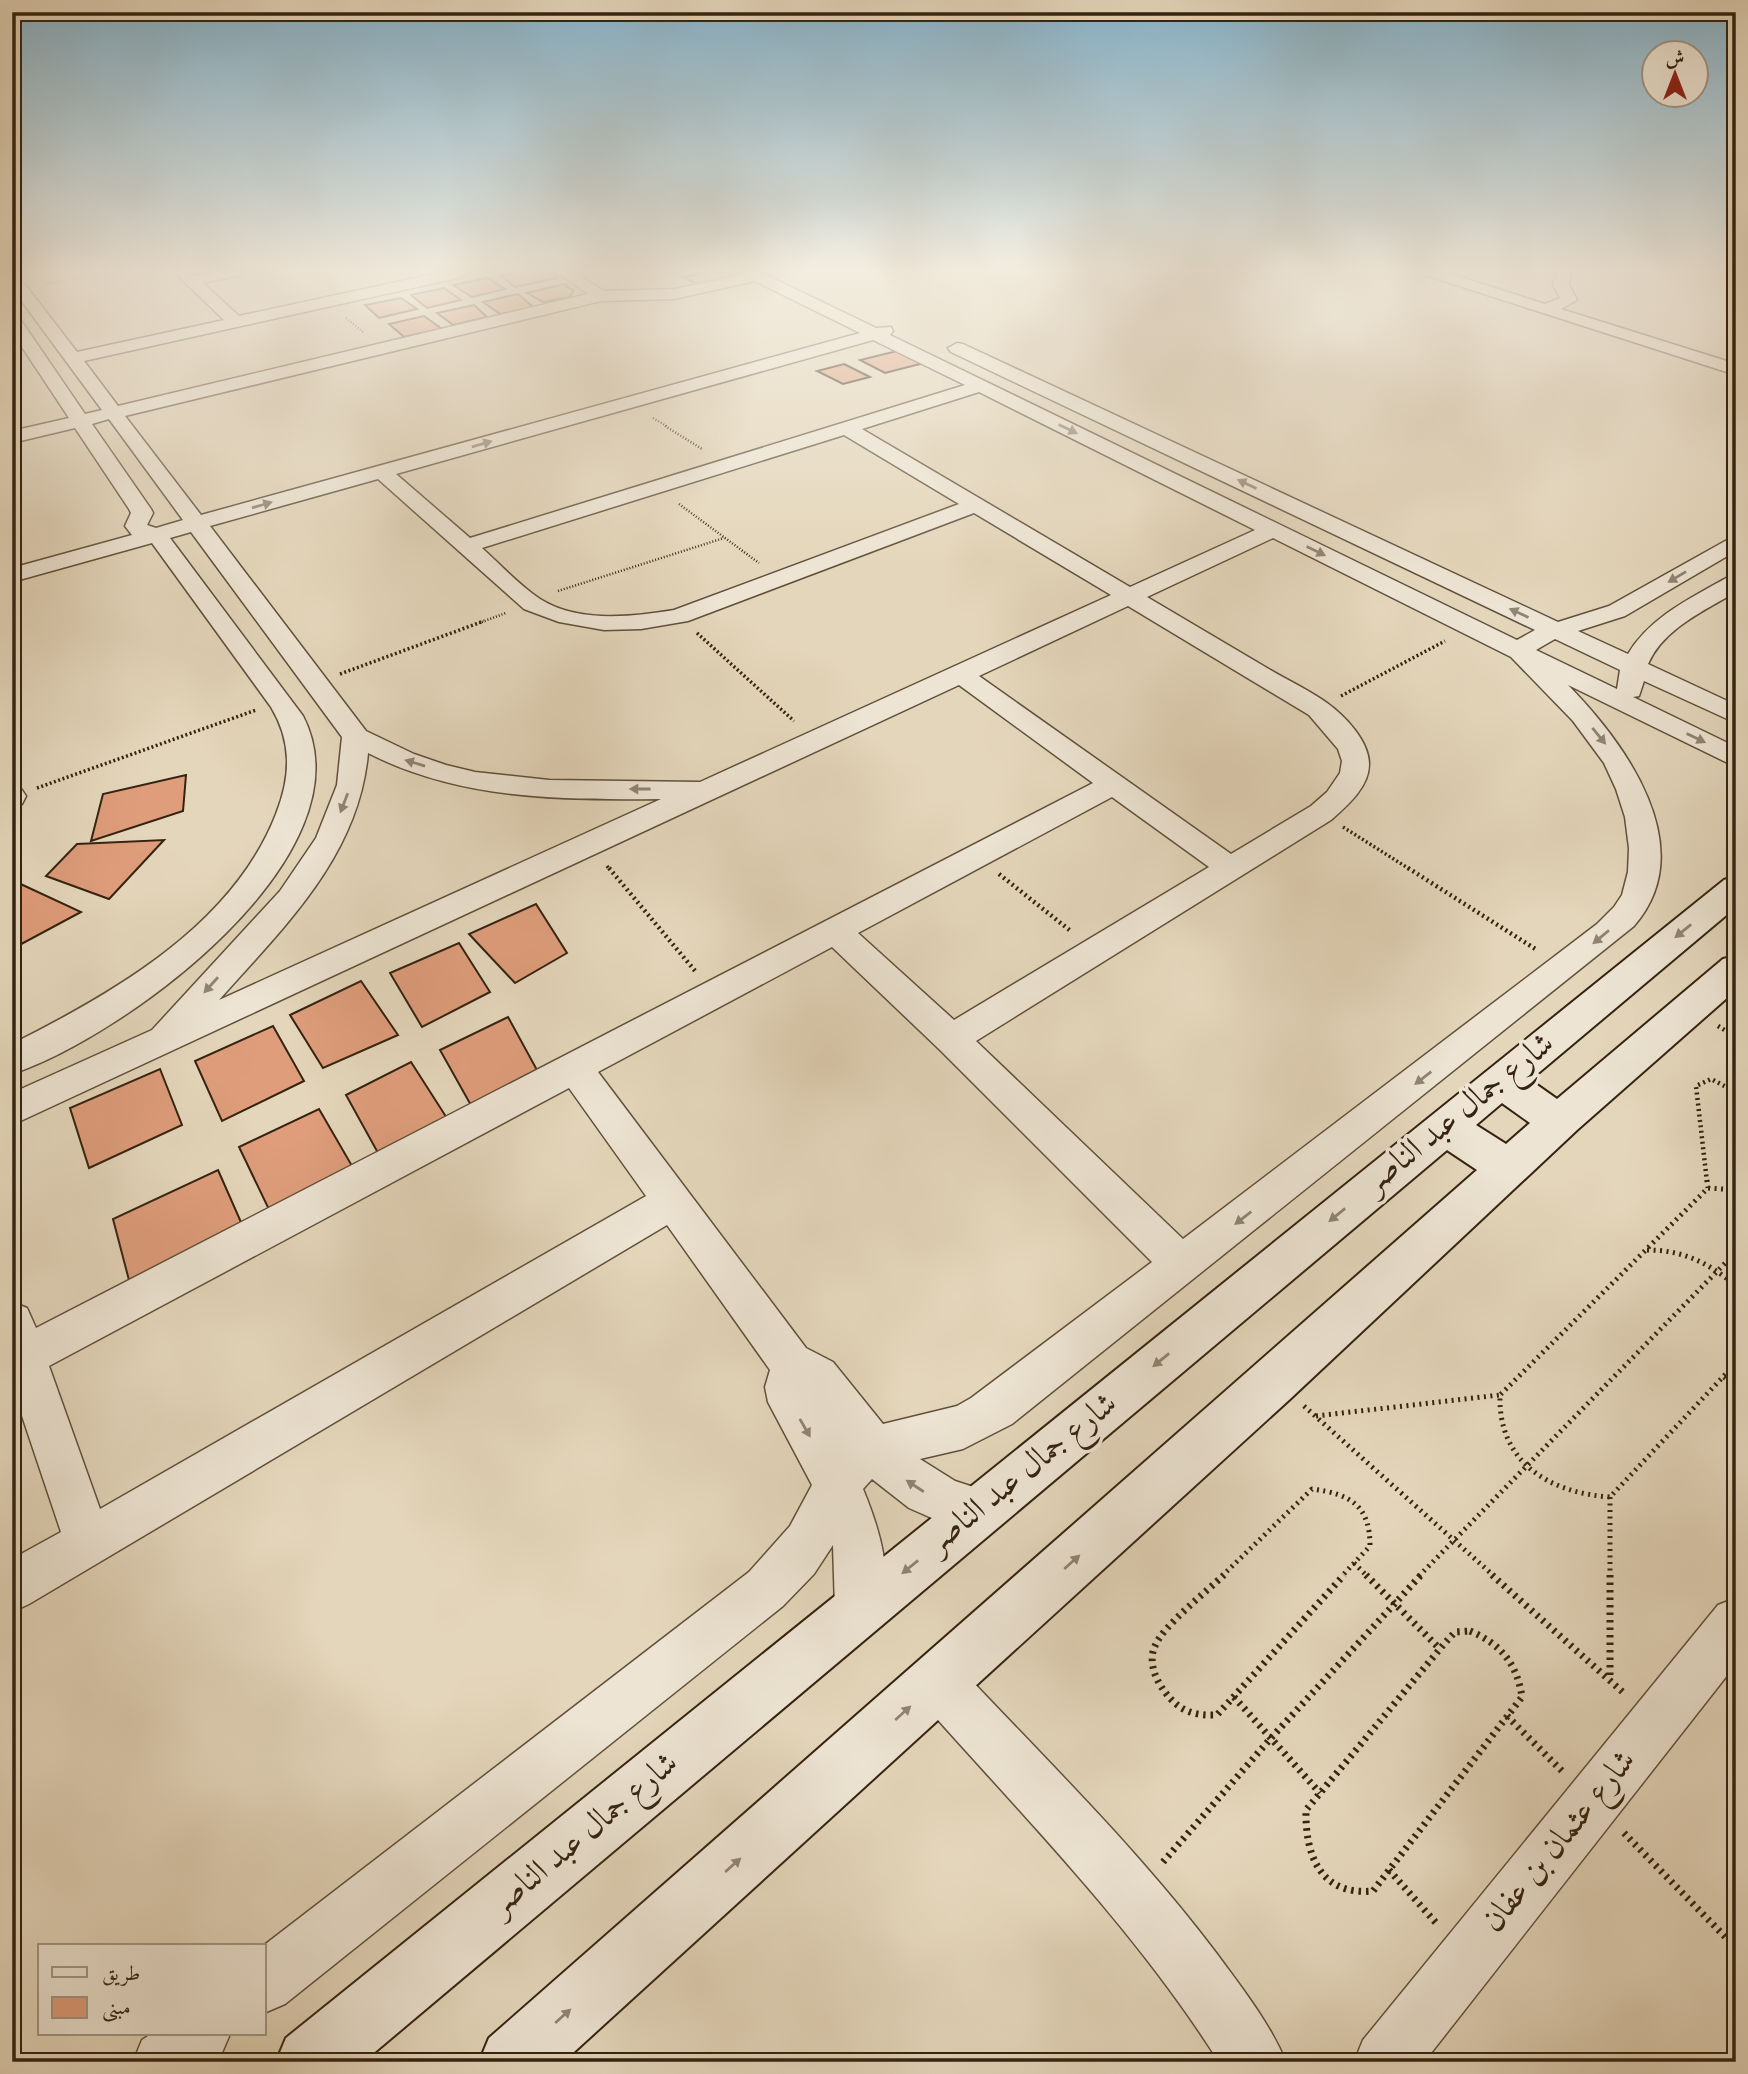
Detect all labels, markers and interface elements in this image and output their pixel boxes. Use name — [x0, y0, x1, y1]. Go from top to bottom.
north arrow — [1640, 38, 1710, 108]
text: ش — [1666, 46, 1684, 73]
one-way arrow — [1058, 423, 1078, 434]
one-way arrow — [471, 438, 493, 449]
one-way arrow — [1237, 479, 1257, 490]
one-way arrow — [252, 499, 274, 510]
one-way arrow — [1306, 546, 1326, 557]
one-way arrow — [1667, 571, 1687, 583]
one-way arrow — [1509, 607, 1529, 619]
one-way arrow — [1592, 726, 1607, 744]
one-way arrow — [1686, 733, 1706, 744]
one-way arrow — [404, 757, 425, 768]
one-way arrow — [628, 784, 650, 795]
one-way arrow — [338, 793, 349, 814]
one-way arrow — [1674, 923, 1692, 939]
one-way arrow — [1593, 930, 1611, 945]
one-way arrow — [203, 976, 219, 994]
street label: شارع جمال عبد الناصر — [1352, 1022, 1567, 1209]
one-way arrow — [1414, 1071, 1432, 1086]
one-way arrow — [1328, 1208, 1346, 1223]
one-way arrow — [1234, 1210, 1252, 1224]
one-way arrow — [1153, 1352, 1170, 1367]
street label: شارع جمال عبد الناصر — [915, 1382, 1130, 1569]
one-way arrow — [799, 1418, 811, 1437]
one-way arrow — [905, 1479, 925, 1492]
one-way arrow — [1064, 1554, 1081, 1570]
one-way arrow — [901, 1559, 919, 1575]
one-way arrow — [894, 1705, 912, 1721]
street label: شارع عثمان بن عفان — [1471, 1740, 1650, 1944]
street label: شارع جمال عبد الناصر — [478, 1742, 691, 1931]
one-way arrow — [724, 1857, 742, 1873]
legend — [38, 1944, 266, 2036]
text: طريق — [102, 1960, 140, 1990]
text: مبنى — [102, 1994, 131, 2024]
one-way arrow — [555, 2009, 572, 2024]

